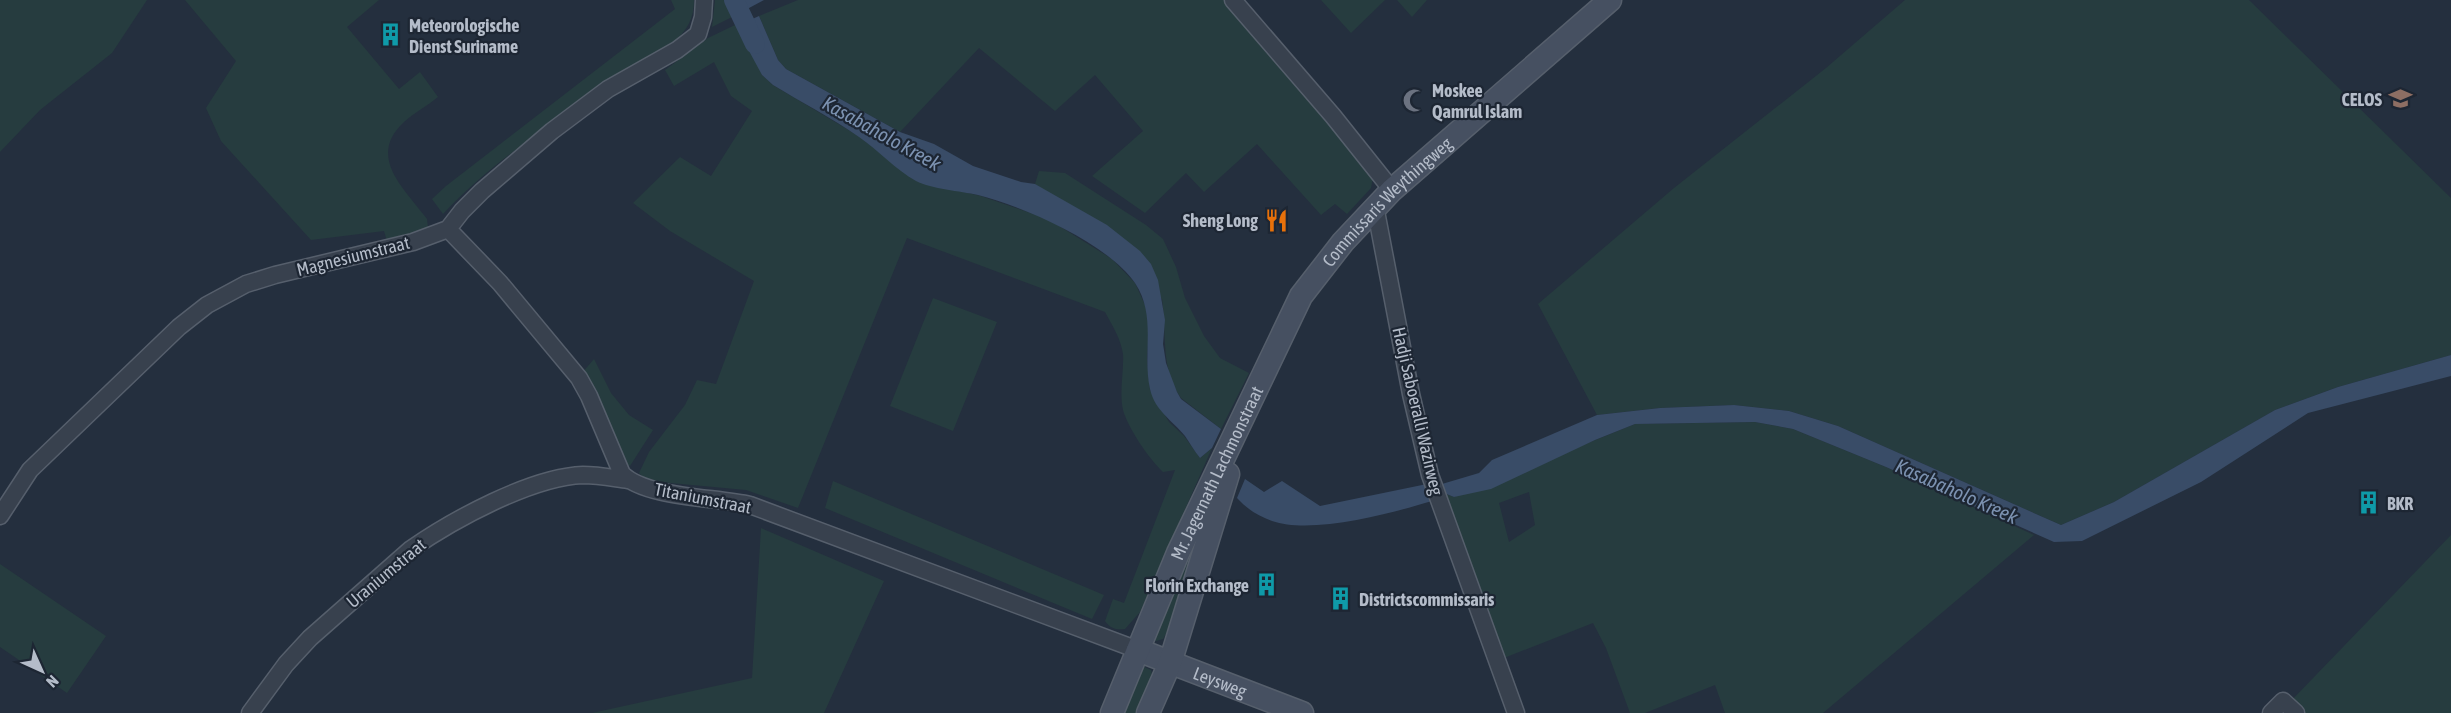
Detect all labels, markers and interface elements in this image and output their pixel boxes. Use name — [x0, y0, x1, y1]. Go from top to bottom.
place label: Meteorologische Dienst Suriname — [409, 15, 519, 57]
building icon: Meteorologische Dienst Suriname — [378, 22, 404, 48]
place label: Moskee Qamrul Islam — [1432, 80, 1522, 122]
school or university icon: CELOS — [2387, 86, 2413, 112]
mosque icon: Moskee Qamrul Islam — [1401, 87, 1427, 113]
place label: CELOS — [2342, 89, 2382, 110]
water label: Kasabaholo Kreek — [819, 91, 945, 175]
street label: Commissaris Weythingweg — [1318, 132, 1456, 270]
restaurant icon: Sheng Long — [1263, 207, 1289, 233]
place label: Sheng Long — [1183, 210, 1258, 231]
street label: Magnesiumstraat — [294, 232, 412, 280]
street label: Hadji Saboeralli Wazirweg — [1388, 325, 1448, 497]
street label: Mr. Jagernath Lachmonstraat — [1166, 382, 1267, 563]
water label: Kasabaholo Kreek — [1892, 454, 2022, 528]
street label: Titaniumstraat — [653, 478, 753, 518]
building icon: BKR — [2356, 490, 2382, 516]
place label: BKR — [2387, 493, 2413, 514]
street label: Uraniumstraat — [342, 534, 430, 612]
building icon: Florin Exchange — [1254, 572, 1280, 598]
place label: Florin Exchange — [1145, 575, 1249, 596]
building icon: Districtscommissaris — [1328, 586, 1354, 612]
place label: Districtscommissaris — [1359, 589, 1495, 610]
north arrow — [12, 641, 72, 701]
street label: Leysweg — [1191, 662, 1250, 701]
text: N — [43, 672, 62, 691]

